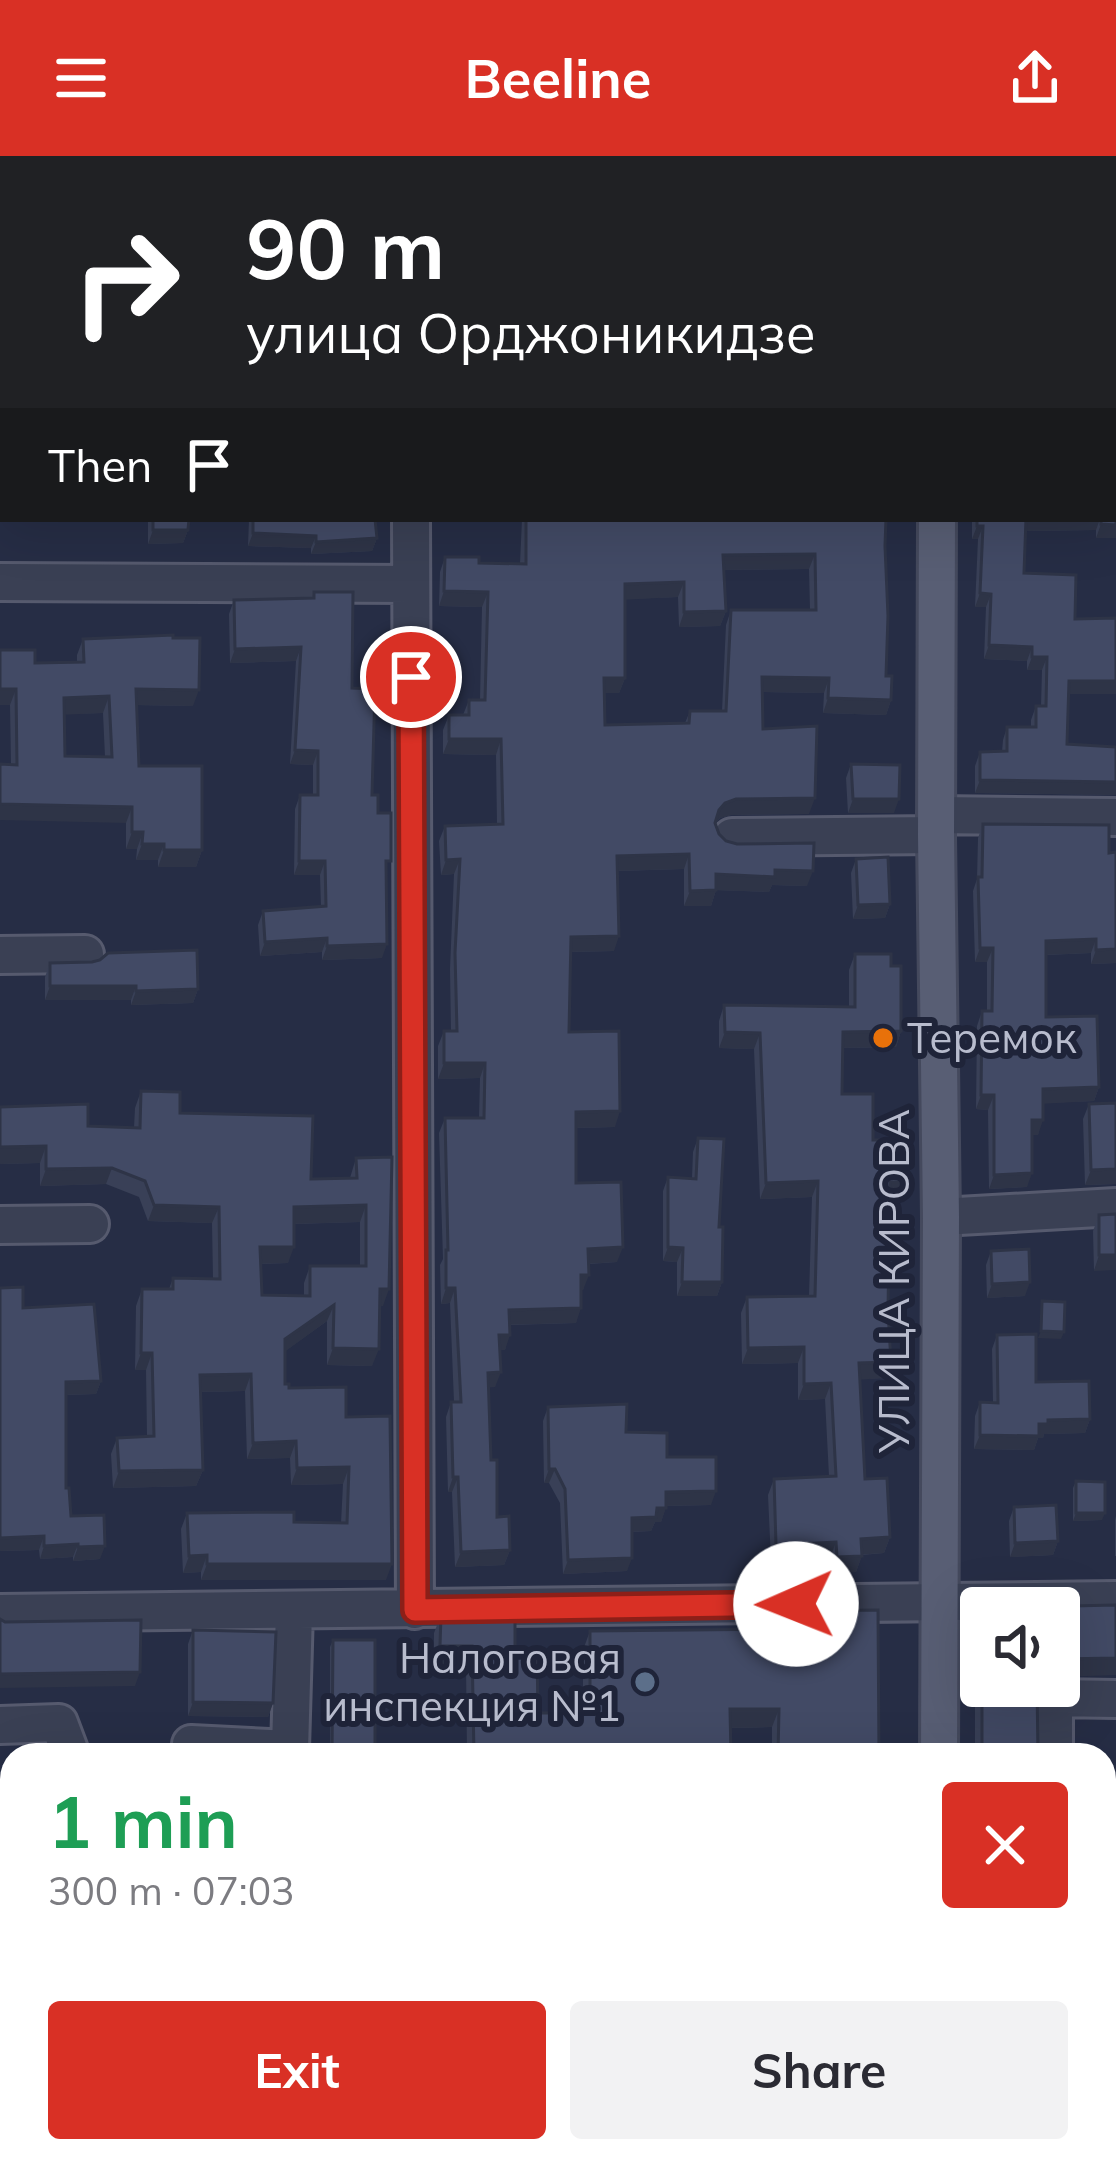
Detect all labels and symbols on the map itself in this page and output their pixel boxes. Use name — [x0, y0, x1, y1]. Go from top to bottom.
pin — [360, 626, 462, 728]
place label: Теремок — [907, 1011, 1077, 1064]
marker: Теремок — [870, 1025, 896, 1051]
street label: УЛИЦА КИРОВА — [867, 1109, 920, 1454]
position arrow — [733, 1541, 859, 1667]
place label: Налоговая инспекция №1 — [323, 1631, 621, 1732]
marker: Налоговая инспекция №1 — [632, 1669, 658, 1695]

